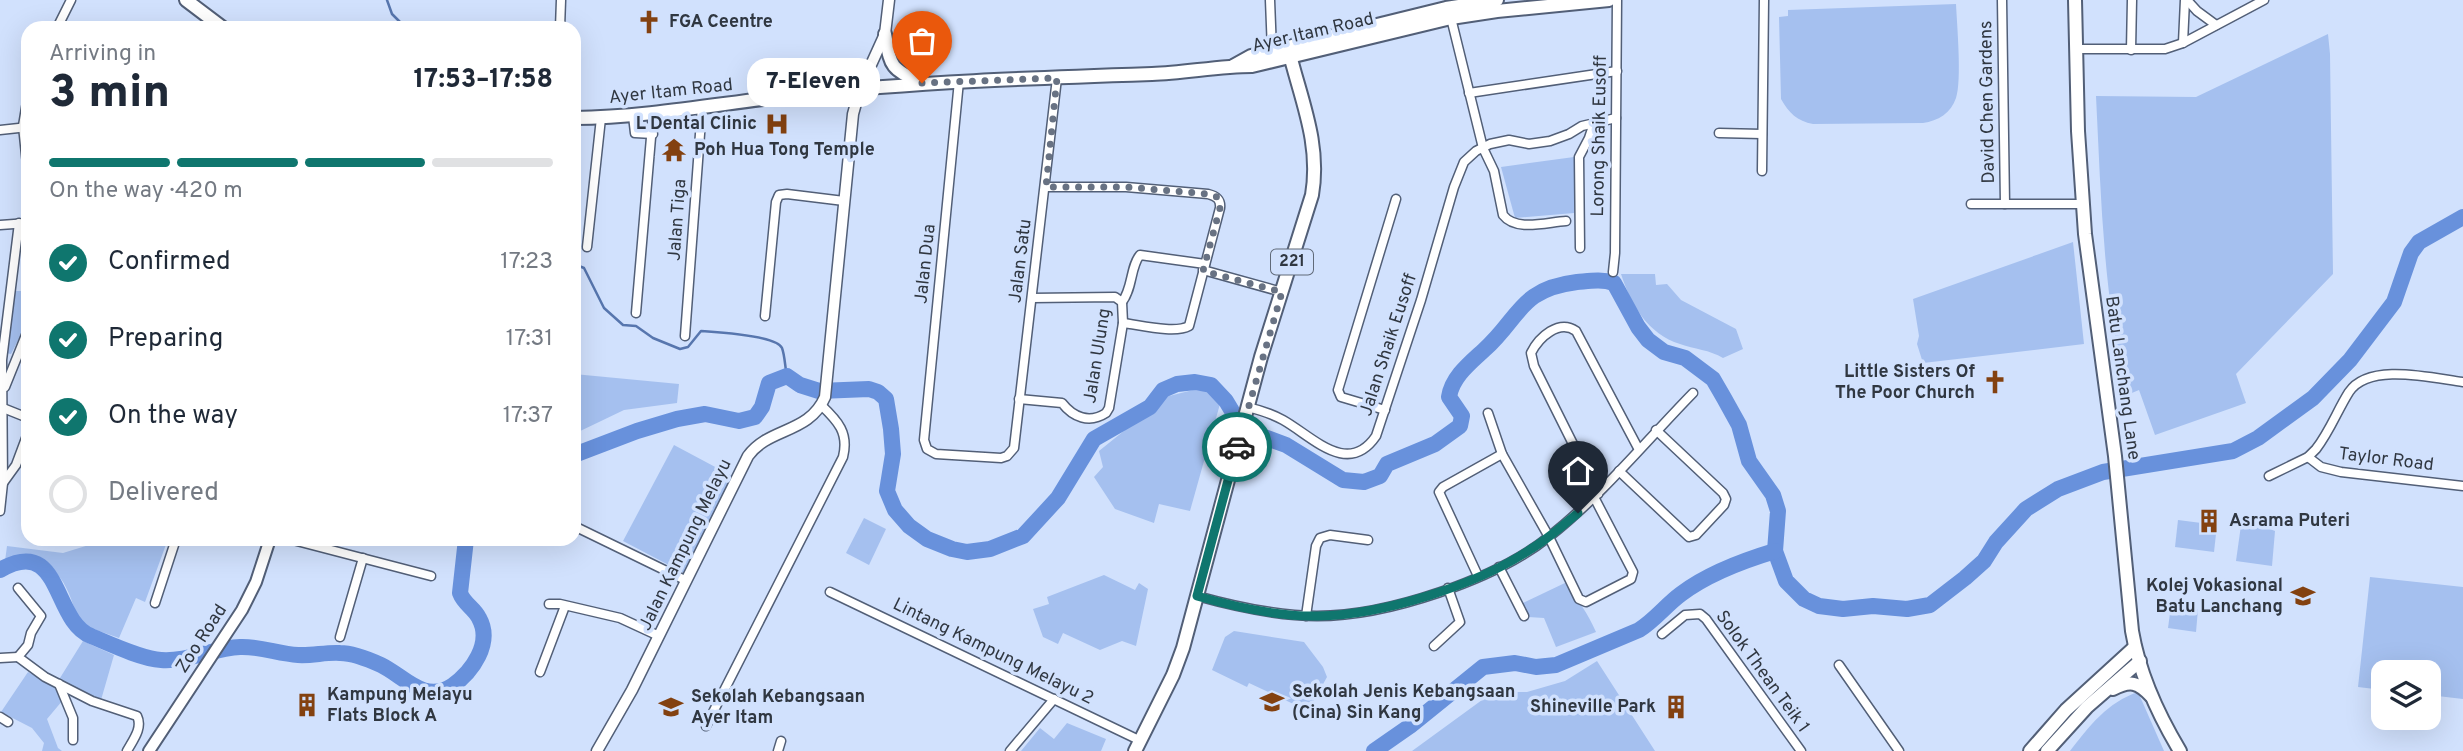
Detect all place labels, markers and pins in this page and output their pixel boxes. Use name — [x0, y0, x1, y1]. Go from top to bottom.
church icon: FGA Ceentre — [635, 8, 663, 36]
place label: FGA Ceentre — [669, 11, 773, 34]
pin — [892, 11, 952, 83]
callout: 7-Eleven — [747, 58, 880, 108]
hospital icon: L Dental Clinic — [763, 110, 791, 138]
place label: L Dental Clinic — [636, 113, 757, 136]
temple icon: Poh Hua Tong Temple — [660, 136, 688, 164]
place label: Poh Hua Tong Temple — [694, 139, 875, 162]
place label: Little Sisters Of The Poor Church — [1835, 361, 1975, 405]
church icon: Little Sisters Of The Poor Church — [1981, 368, 2009, 396]
pin — [1548, 441, 1608, 513]
building icon: Asrama Puteri — [2195, 507, 2223, 535]
place label: Asrama Puteri — [2229, 510, 2350, 533]
place label: Kolej Vokasional Batu Lanchang — [2146, 575, 2283, 619]
school or university icon: Kolej Vokasional Batu Lanchang — [2289, 582, 2317, 610]
place label: Sekolah Jenis Kebangsaan (Cina) Sin Kang — [1292, 681, 1516, 725]
place label: Kampung Melayu Flats Block A — [327, 684, 473, 728]
place label: Sekolah Kebangsaan Ayer Itam — [691, 686, 865, 730]
school or university icon: Sekolah Jenis Kebangsaan (Cina) Sin Kang — [1258, 688, 1286, 716]
building icon: Kampung Melayu Flats Block A — [293, 691, 321, 719]
school or university icon: Sekolah Kebangsaan Ayer Itam — [657, 693, 685, 721]
building icon: Shineville Park — [1662, 693, 1690, 721]
place label: Shineville Park — [1530, 696, 1656, 719]

